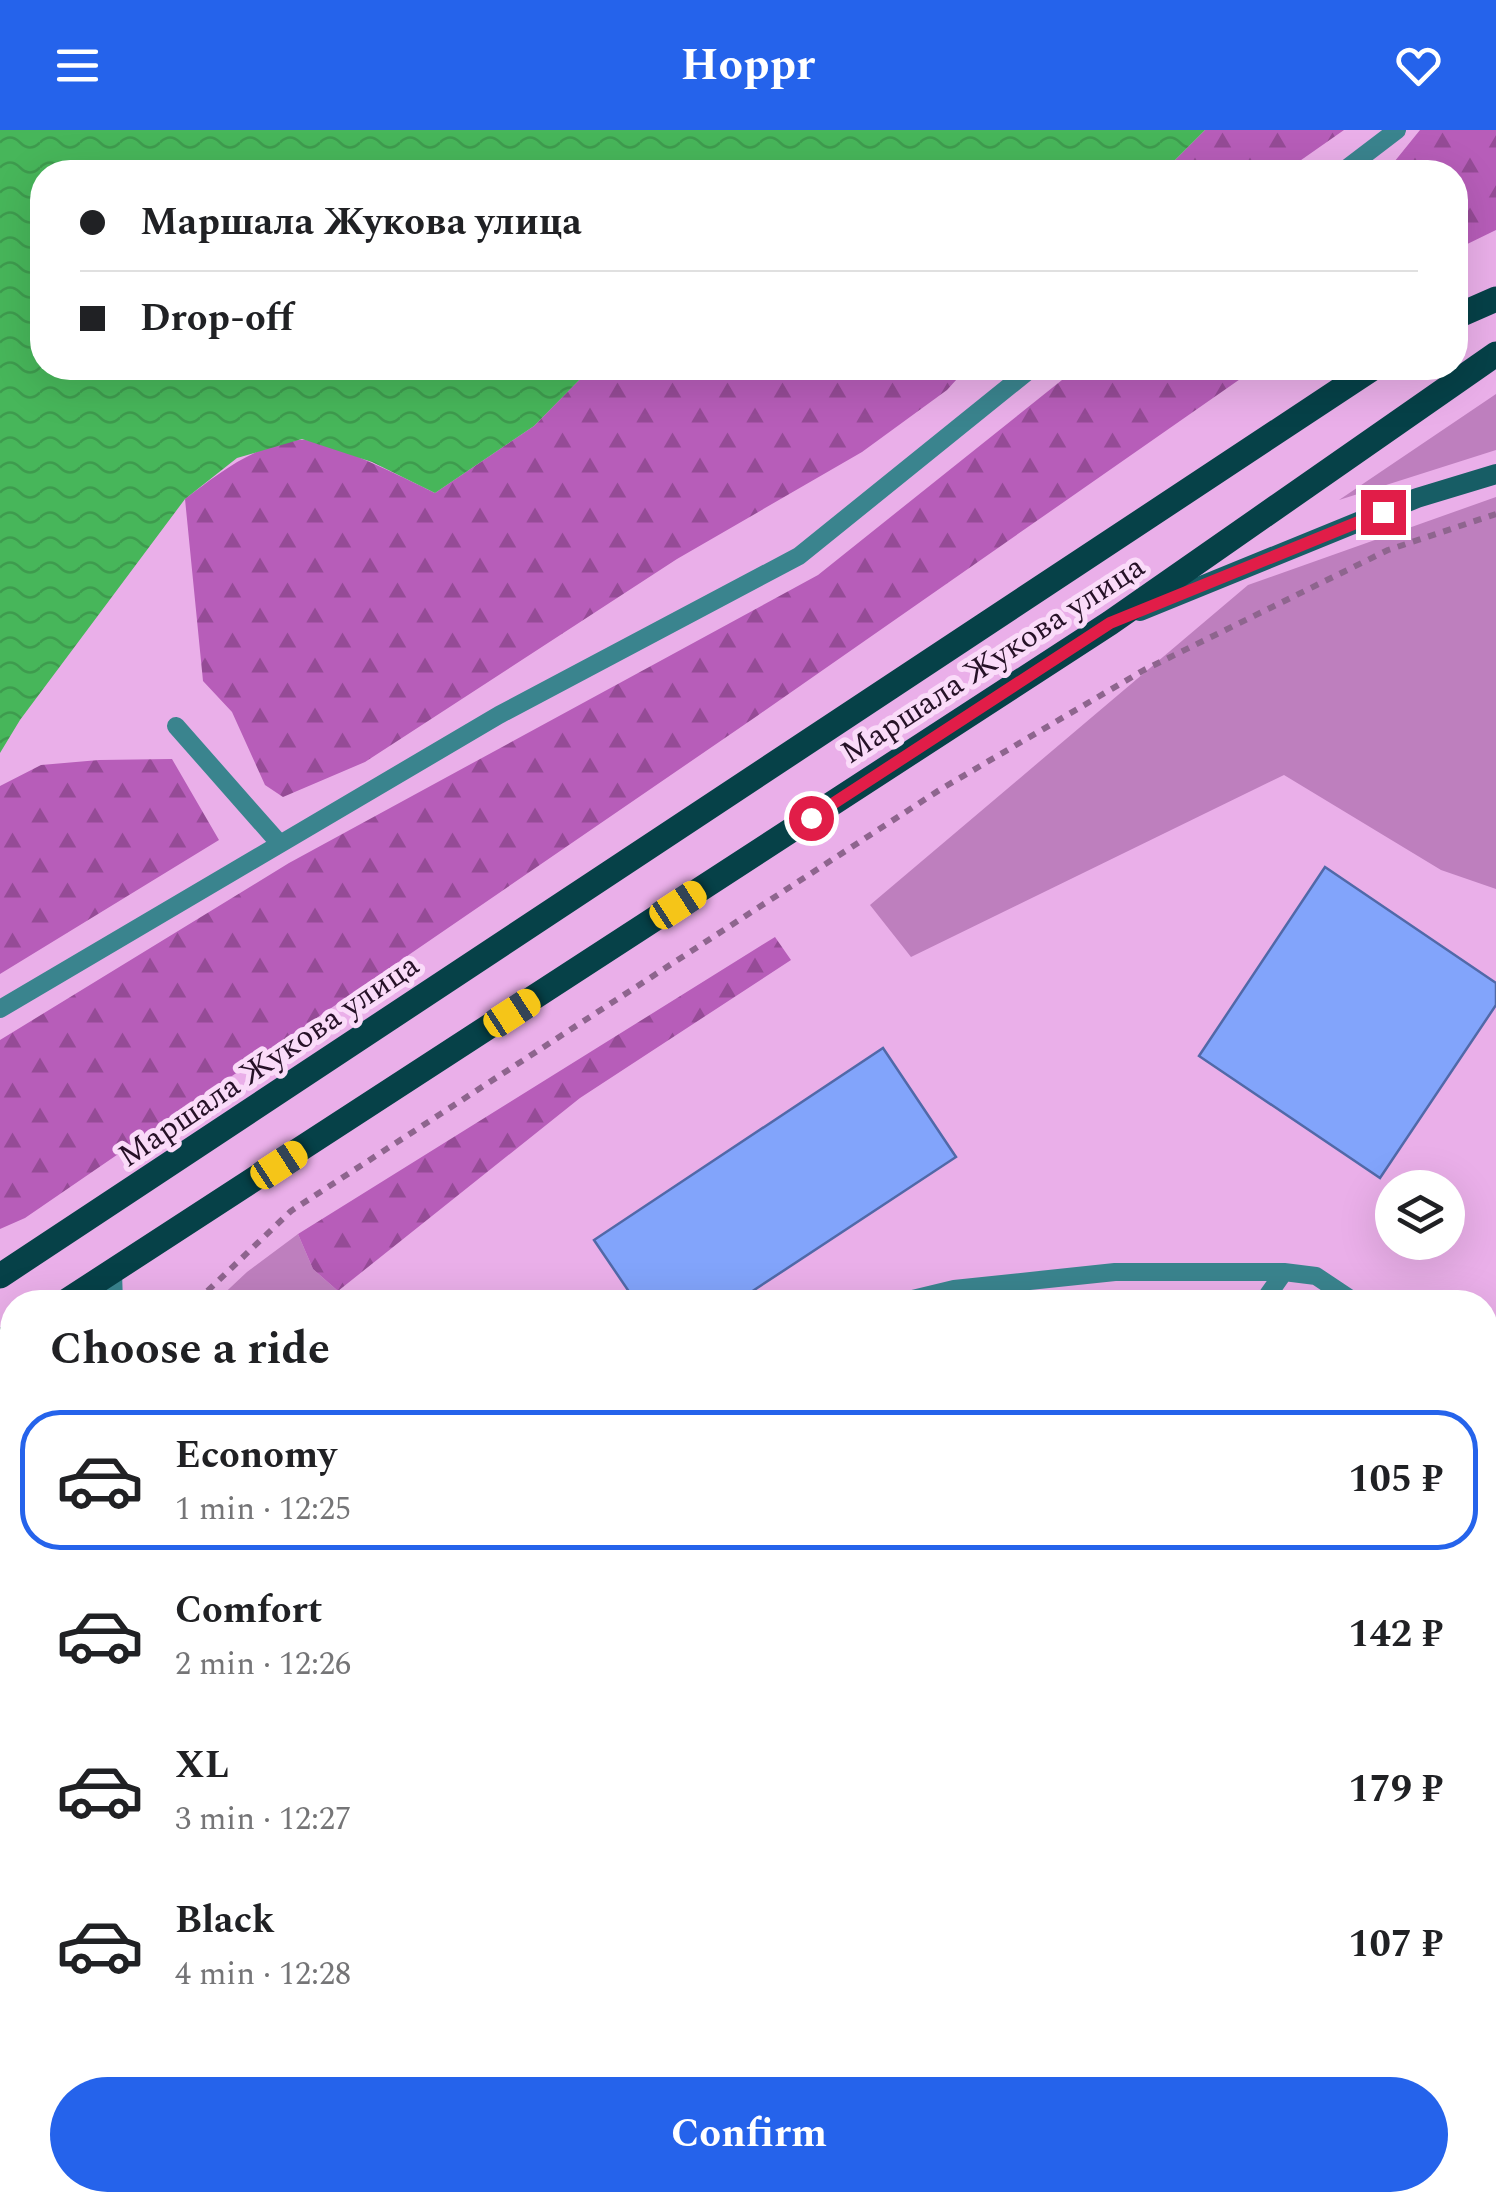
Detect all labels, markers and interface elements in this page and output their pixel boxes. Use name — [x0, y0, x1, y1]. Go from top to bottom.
text: Hoppr — [681, 31, 815, 100]
icon: menu — [50, 38, 105, 93]
icon: heart — [1391, 38, 1446, 93]
text: Маршала Жукова улица — [140, 194, 582, 252]
text: Drop-off — [140, 290, 294, 348]
route end — [1361, 490, 1406, 535]
street label: Маршала Жукова улица — [831, 543, 1155, 777]
route start — [789, 796, 834, 841]
car — [645, 876, 711, 934]
street label: Маршала Жукова улица — [108, 941, 430, 1180]
car — [479, 984, 545, 1042]
car — [246, 1136, 312, 1194]
map controls — [1375, 1170, 1465, 1260]
button: layers — [1375, 1170, 1465, 1260]
text: Choose a ride — [50, 1315, 330, 1384]
text: Economy — [175, 1427, 336, 1485]
icon: car — [55, 1435, 145, 1525]
text: 105 ₽ — [1348, 1451, 1443, 1509]
text: 1 min · 12:25 — [175, 1485, 351, 1534]
text: Comfort — [175, 1582, 322, 1640]
icon: car — [55, 1590, 145, 1680]
text: 142 ₽ — [1348, 1606, 1443, 1664]
text: 2 min · 12:26 — [175, 1640, 351, 1689]
text: XL — [175, 1737, 229, 1795]
icon: car — [55, 1745, 145, 1835]
text: 179 ₽ — [1348, 1761, 1443, 1819]
text: 3 min · 12:27 — [175, 1795, 351, 1844]
text: Black — [175, 1892, 275, 1950]
icon: car — [55, 1900, 145, 1990]
text: 107 ₽ — [1348, 1916, 1443, 1974]
text: 4 min · 12:28 — [175, 1950, 351, 1999]
button: Confirm — [50, 2077, 1448, 2192]

